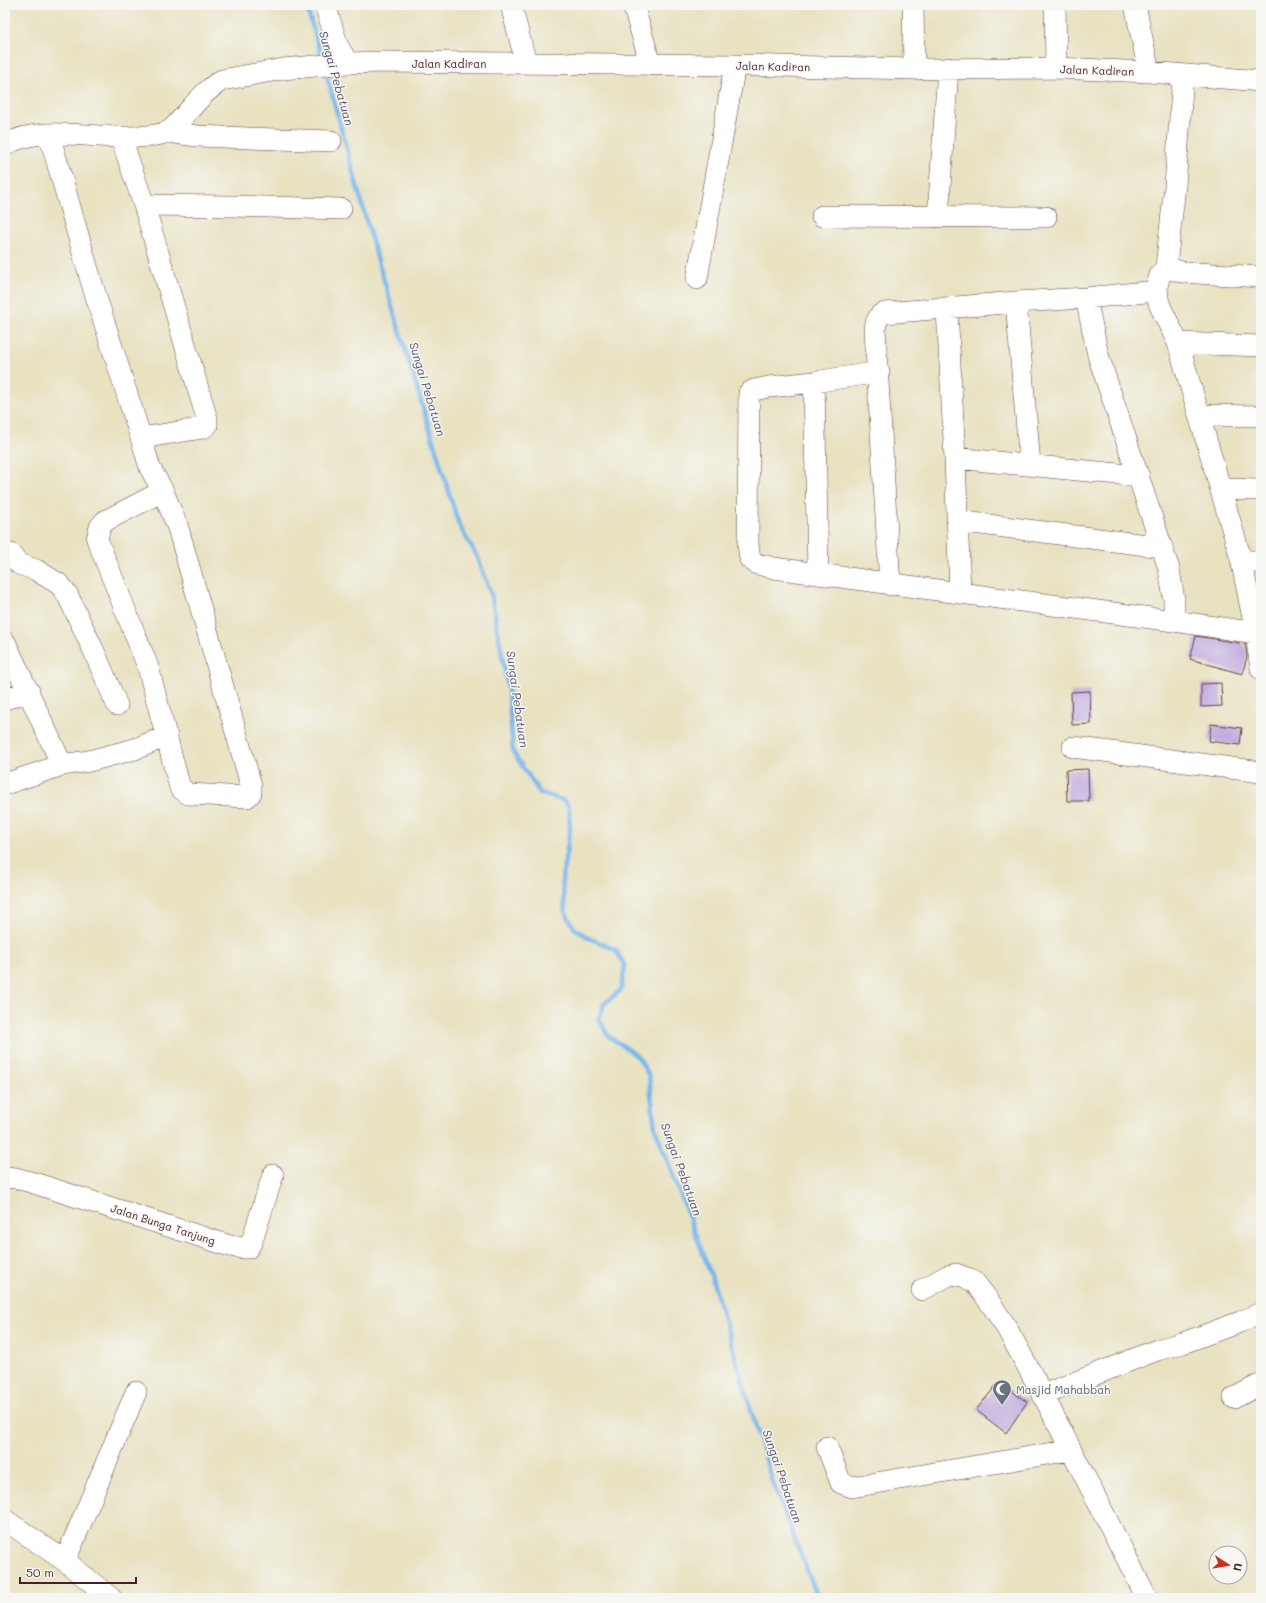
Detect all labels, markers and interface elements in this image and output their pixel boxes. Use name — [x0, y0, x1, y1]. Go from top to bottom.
water label: Sungai Pebatuan — [316, 29, 358, 128]
street label: Jalan Kadiran — [412, 56, 486, 71]
street label: Jalan Kadiran — [736, 58, 810, 74]
street label: Jalan Kadiran — [1060, 61, 1134, 79]
water label: Sungai Pebatuan — [406, 340, 450, 438]
water label: Sungai Pebatuan — [503, 649, 533, 749]
water label: Sungai Pebatuan — [658, 1120, 706, 1218]
street label: Jalan Bunga Tanjung — [109, 1200, 217, 1248]
mosque icon: Masjid Mahabbah — [991, 1378, 1013, 1406]
place label: Masjid Mahabbah — [1016, 1382, 1110, 1397]
water label: Sungai Pebatuan — [760, 1427, 807, 1525]
north arrow — [1208, 1545, 1248, 1585]
scale bar — [20, 1559, 136, 1585]
text: U — [1230, 1562, 1246, 1573]
text: 50 m — [26, 1564, 54, 1580]

